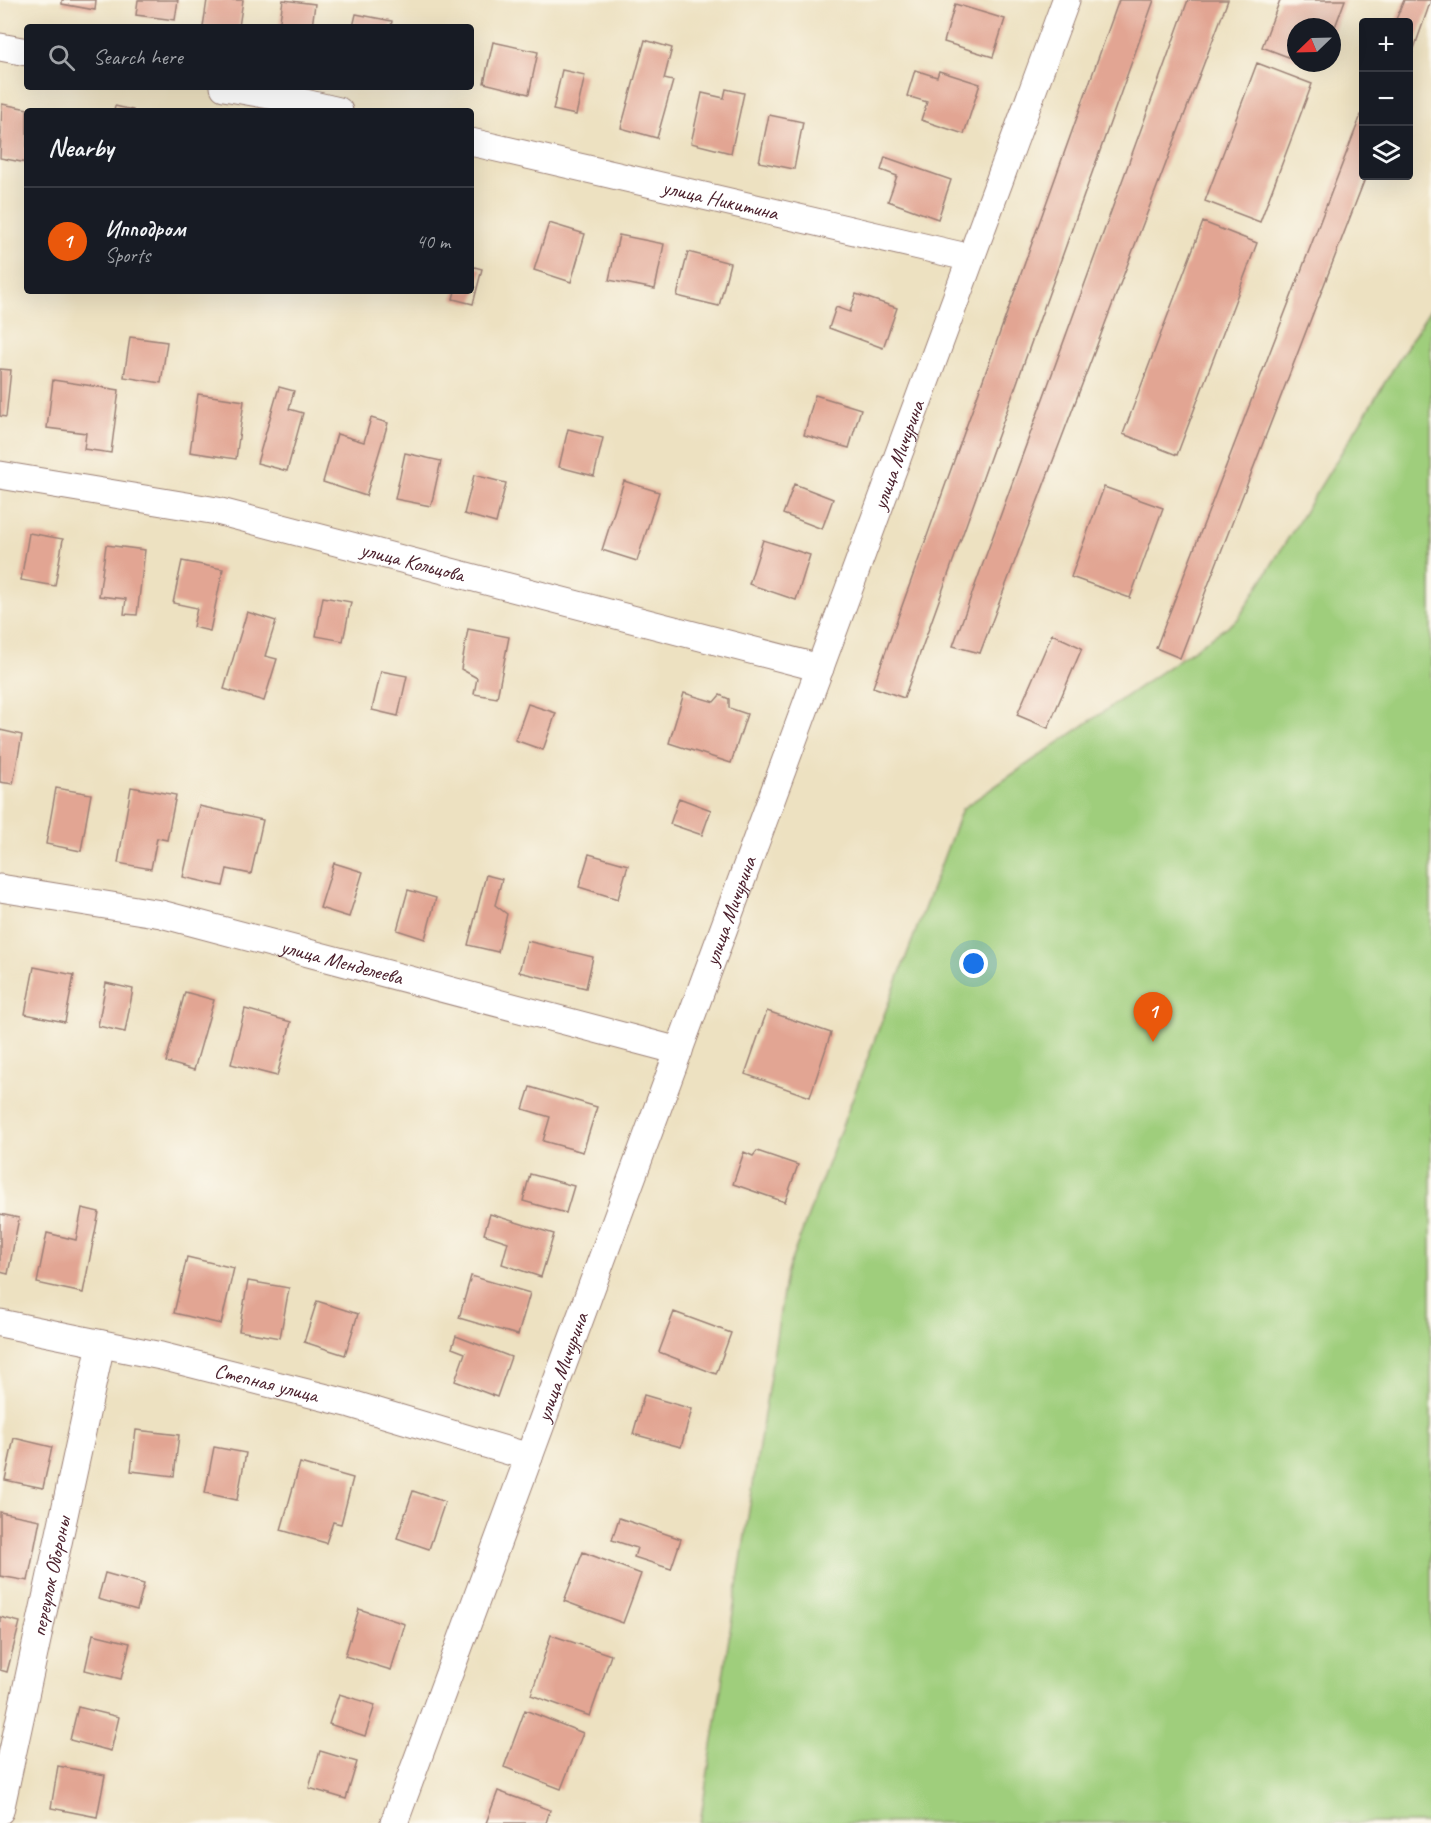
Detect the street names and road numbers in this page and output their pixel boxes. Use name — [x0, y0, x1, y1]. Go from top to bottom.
street label: улица Никитина — [658, 173, 783, 226]
street label: улица Мичурина — [866, 395, 931, 515]
street label: улица Кольцова — [356, 535, 469, 588]
street label: улица Мичурина — [698, 851, 763, 971]
street label: улица Менделеева — [276, 933, 407, 991]
street label: улица Мичурина — [529, 1307, 595, 1427]
street label: Степная улица — [212, 1357, 323, 1409]
street label: переулок Обороны — [25, 1512, 77, 1639]

